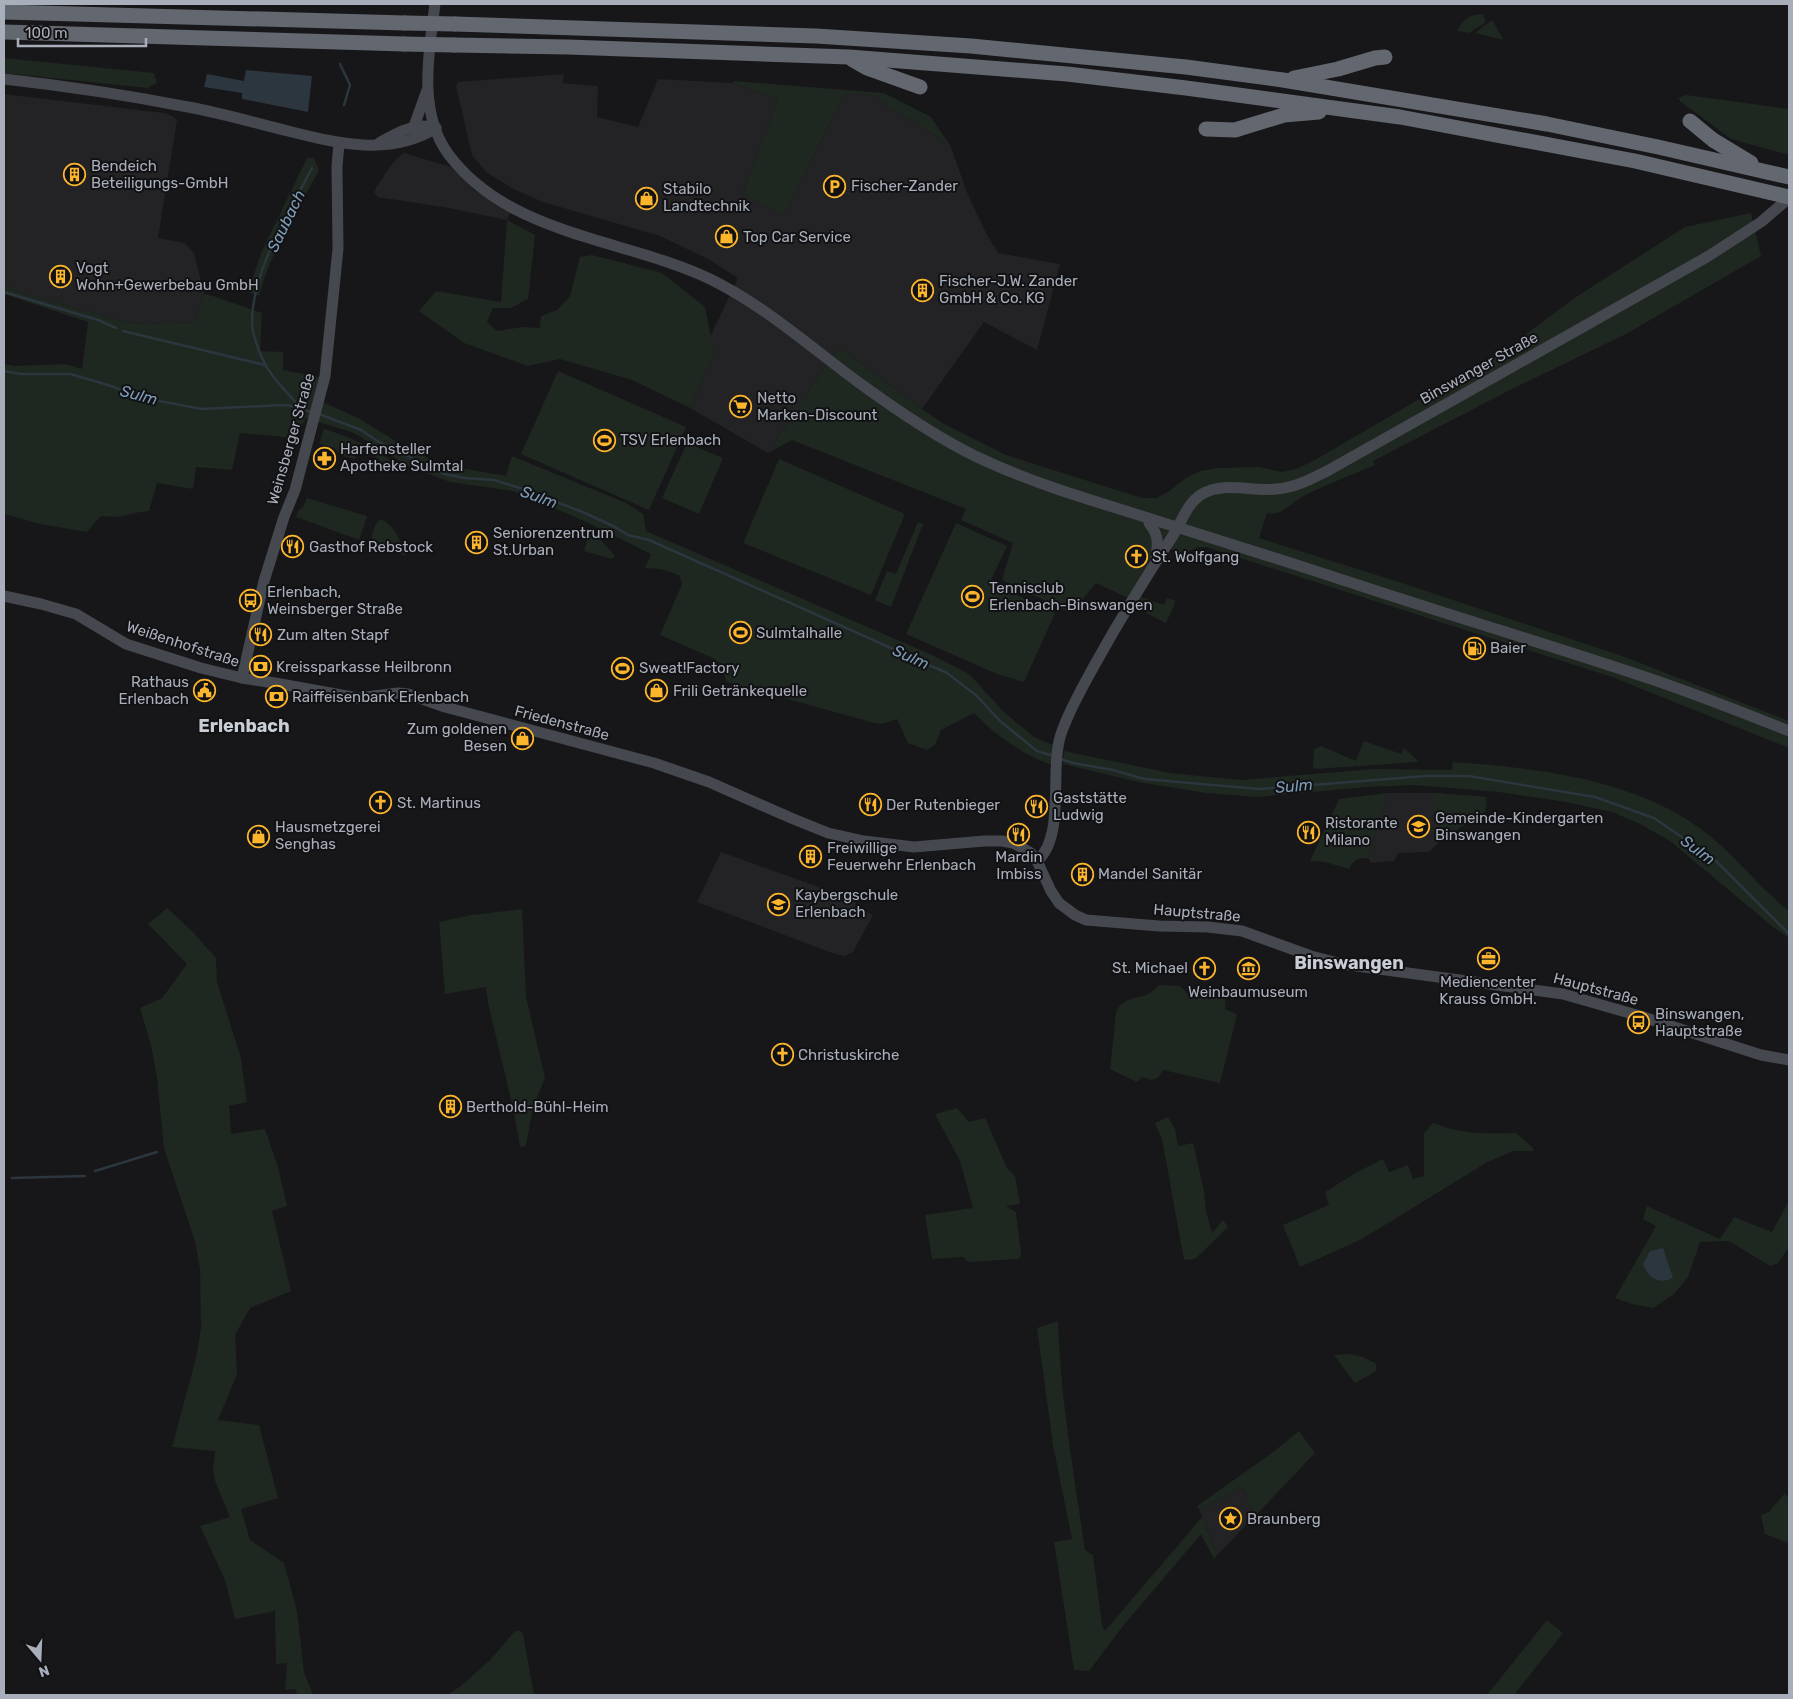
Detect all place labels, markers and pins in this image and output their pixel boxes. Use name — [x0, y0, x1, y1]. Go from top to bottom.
place label: Bendeich Beteiligungs-GmbH — [91, 157, 229, 192]
building icon: Bendeich Beteiligungs-GmbH — [63, 163, 87, 187]
parking icon: Fischer-Zander — [823, 174, 847, 198]
place label: Fischer-Zander — [851, 177, 958, 195]
place label: Stabilo Landtechnik — [663, 180, 750, 215]
shop icon: Stabilo Landtechnik — [635, 186, 659, 210]
shop icon: Top Car Service — [715, 225, 739, 249]
place label: Top Car Service — [743, 228, 851, 246]
place label: Vogt Wohn+Gewerbebau GmbH — [76, 259, 259, 294]
building icon: Vogt Wohn+Gewerbebau GmbH — [48, 265, 72, 289]
place label: Fischer-J.W. Zander GmbH & Co. KG — [939, 272, 1078, 307]
building icon: Fischer-J.W. Zander GmbH & Co. KG — [911, 278, 935, 302]
place label: Netto Marken-Discount — [757, 389, 877, 424]
supermarket icon: Netto Marken-Discount — [729, 395, 753, 419]
sports icon: TSV Erlenbach — [592, 428, 616, 452]
place label: TSV Erlenbach — [620, 431, 721, 449]
place label: Harfensteller Apotheke Sulmtal — [340, 440, 463, 475]
pharmacy icon: Harfensteller Apotheke Sulmtal — [312, 446, 336, 470]
place label: Seniorenzentrum St.Urban — [493, 524, 614, 559]
building icon: Seniorenzentrum St.Urban — [465, 530, 489, 554]
restaurant icon: Gasthof Rebstock — [281, 535, 305, 559]
place label: Gasthof Rebstock — [309, 538, 433, 556]
church icon: St. Wolfgang — [1124, 545, 1148, 569]
place label: St. Wolfgang — [1152, 548, 1239, 566]
place label: Tennisclub Erlenbach-Binswangen — [989, 579, 1153, 614]
place label: Erlenbach, Weinsberger Straße — [267, 583, 403, 618]
sports icon: Tennisclub Erlenbach-Binswangen — [961, 585, 985, 609]
bus stop icon: Erlenbach, Weinsberger Straße — [239, 589, 263, 613]
sports icon: Sulmtalhalle — [728, 621, 752, 645]
restaurant icon: Zum alten Stapf — [249, 623, 273, 647]
place label: Sulmtalhalle — [756, 624, 842, 642]
place label: Zum alten Stapf — [277, 626, 389, 644]
fuel station icon: Baier — [1462, 636, 1486, 660]
place label: Baier — [1490, 639, 1526, 657]
bank icon: Kreissparkasse Heilbronn — [248, 655, 272, 679]
sports icon: Sweat!Factory — [611, 656, 635, 680]
place label: Kreissparkasse Heilbronn — [276, 658, 452, 676]
place label: Sweat!Factory — [639, 659, 740, 677]
place label: Rathaus Erlenbach — [118, 673, 189, 708]
public building icon: Rathaus Erlenbach — [193, 679, 217, 703]
shop icon: Frili Getränkequelle — [645, 679, 669, 703]
place label: Frili Getränkequelle — [673, 682, 807, 700]
bank icon: Raiffeisenbank Erlenbach — [264, 685, 288, 709]
place label: Raiffeisenbank Erlenbach — [292, 688, 469, 706]
place label: Zum goldenen Besen — [407, 720, 507, 755]
shop icon: Zum goldenen Besen — [511, 726, 535, 750]
place label: Gaststätte Ludwig — [1053, 789, 1127, 824]
church icon: St. Martinus — [369, 791, 393, 815]
restaurant icon: Der Rutenbieger — [858, 793, 882, 817]
place label: St. Martinus — [397, 794, 481, 812]
restaurant icon: Gaststätte Ludwig — [1025, 795, 1049, 819]
place label: Der Rutenbieger — [886, 796, 1000, 814]
place label: Gemeinde-Kindergarten Binswangen — [1435, 809, 1603, 844]
place label: Ristorante Milano — [1325, 814, 1398, 849]
school or university icon: Gemeinde-Kindergarten Binswangen — [1407, 815, 1431, 839]
place label: Hausmetzgerei Senghas — [275, 818, 381, 853]
restaurant icon: Ristorante Milano — [1297, 820, 1321, 844]
restaurant icon: Mardin Imbiss — [1007, 822, 1031, 846]
shop icon: Hausmetzgerei Senghas — [247, 824, 271, 848]
place label: Freiwillige Feuerwehr Erlenbach — [827, 839, 976, 874]
building icon: Freiwillige Feuerwehr Erlenbach — [799, 845, 823, 869]
place label: Mardin Imbiss — [995, 848, 1043, 883]
building icon: Mandel Sanitär — [1070, 862, 1094, 886]
place label: Mandel Sanitär — [1098, 865, 1202, 883]
place label: Kaybergschule Erlenbach — [795, 886, 898, 921]
school or university icon: Kaybergschule Erlenbach — [767, 892, 791, 916]
office icon: Mediencenter Krauss GmbH. — [1476, 947, 1500, 971]
church icon: St. Michael — [1192, 956, 1216, 980]
museum icon: Weinbaumuseum — [1236, 957, 1260, 981]
place label: St. Michael — [1112, 959, 1188, 977]
place label: Mediencenter Krauss GmbH. — [1439, 973, 1537, 1008]
place label: Weinbaumuseum — [1188, 983, 1308, 1001]
place label: Binswangen, Hauptstraße — [1655, 1005, 1745, 1040]
bus stop icon: Binswangen, Hauptstraße — [1627, 1011, 1651, 1035]
church icon: Christuskirche — [770, 1043, 794, 1067]
place label: Christuskirche — [798, 1046, 899, 1064]
building icon: Berthold-Bühl-Heim — [438, 1095, 462, 1119]
place label: Berthold-Bühl-Heim — [466, 1098, 609, 1116]
place icon: Braunberg — [1219, 1507, 1243, 1531]
place label: Braunberg — [1247, 1510, 1321, 1528]

